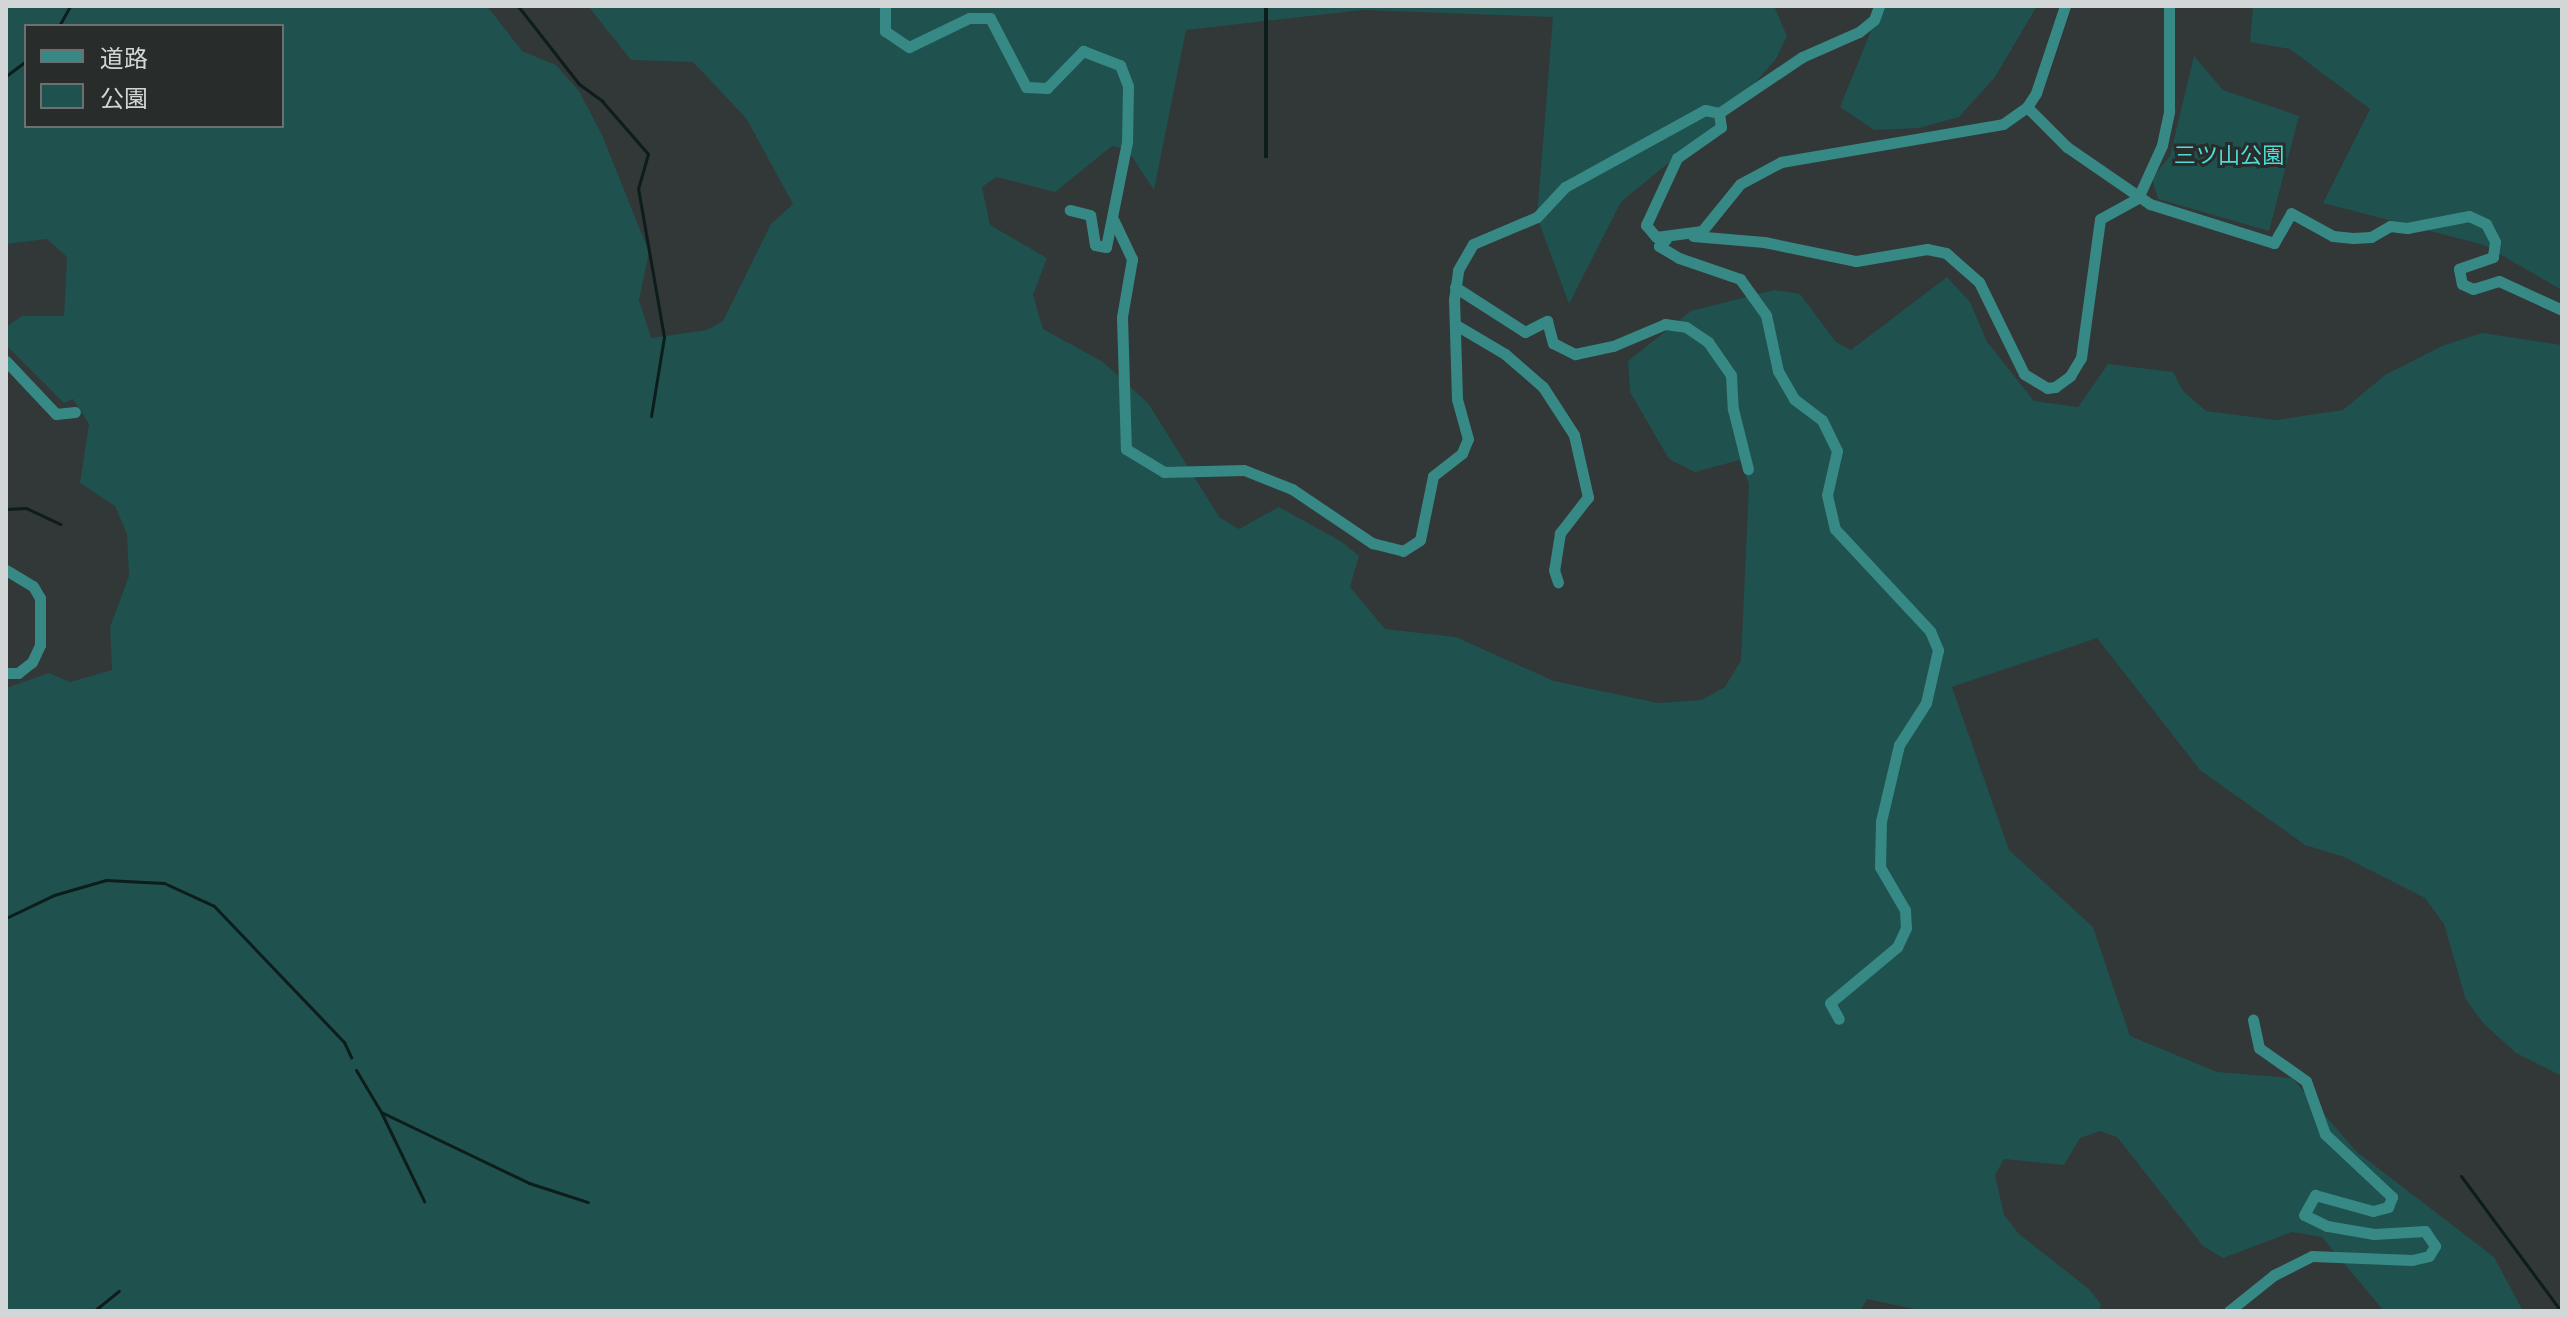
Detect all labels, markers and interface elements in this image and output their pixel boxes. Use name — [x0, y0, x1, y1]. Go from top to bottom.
legend — [24, 24, 284, 128]
text: 道路 — [100, 44, 148, 73]
text: 公園 — [100, 84, 148, 113]
park label: 三ツ山公園 — [2174, 143, 2284, 169]

